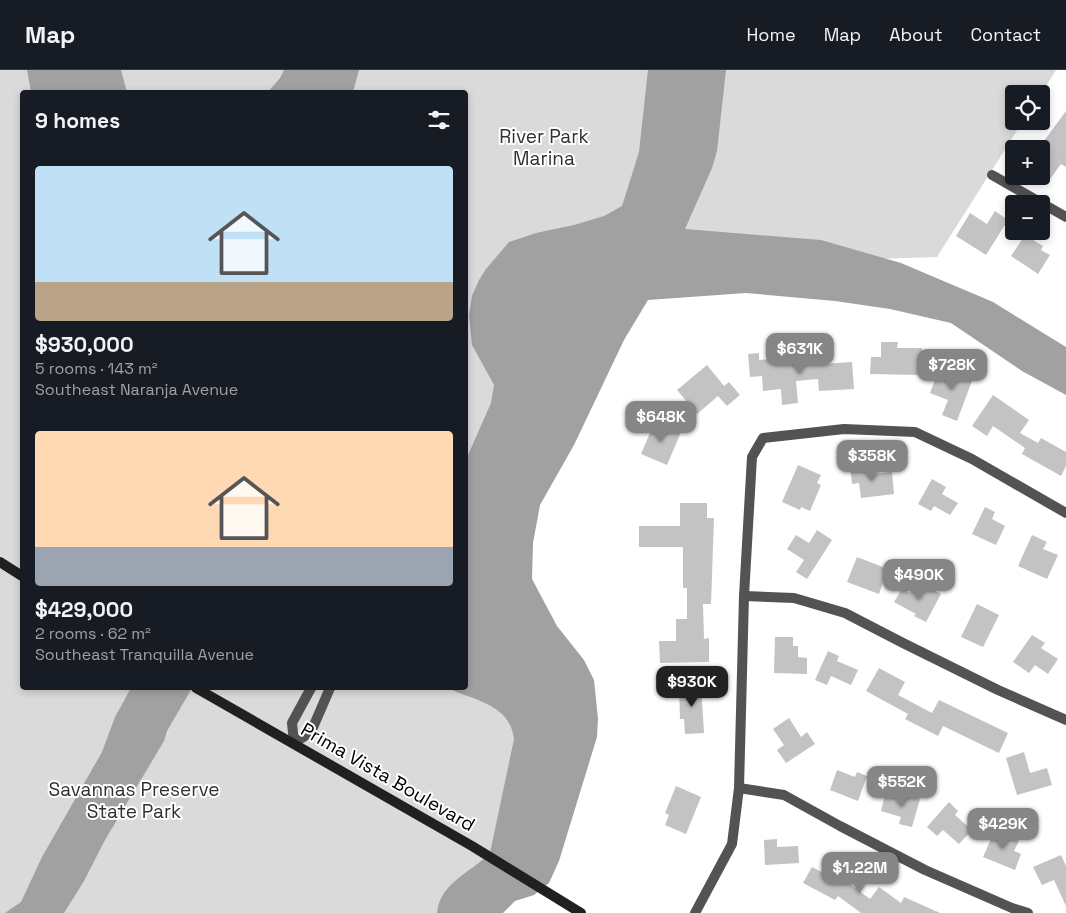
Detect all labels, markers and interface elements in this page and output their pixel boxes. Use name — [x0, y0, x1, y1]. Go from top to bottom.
text: Map — [25, 19, 75, 50]
text: Home — [747, 23, 796, 46]
text: Map — [824, 23, 861, 46]
text: About — [889, 23, 943, 46]
text: Contact — [971, 23, 1041, 46]
map controls — [1005, 85, 1050, 240]
button: locate — [1005, 85, 1050, 130]
icon: filters — [425, 106, 453, 134]
text: 9 homes — [35, 107, 120, 134]
park label: River Park Marina — [499, 124, 589, 171]
button: + — [1005, 140, 1050, 185]
button: − — [1005, 195, 1050, 240]
icon: home — [199, 198, 289, 288]
text: $930,000 — [35, 331, 134, 358]
pin: $631K — [765, 332, 835, 375]
text: $631K — [777, 338, 823, 359]
pin: $728K — [917, 348, 987, 391]
text: $728K — [928, 354, 976, 375]
text: 5 rooms · 143 m² — [35, 358, 158, 379]
text: Southeast Naranja Avenue — [35, 379, 238, 400]
pin: $648K — [626, 400, 696, 443]
text: $648K — [636, 406, 686, 427]
pin: $358K — [837, 440, 907, 482]
text: $358K — [848, 445, 896, 466]
icon: home — [199, 463, 289, 553]
pin: $490K — [884, 558, 954, 601]
text: $490K — [894, 564, 944, 585]
text: $429,000 — [35, 596, 133, 623]
text: 2 rooms · 62 m² — [35, 623, 151, 644]
text: Southeast Tranquilla Avenue — [35, 644, 254, 665]
pin: $930K — [657, 666, 727, 708]
text: $930K — [667, 671, 717, 692]
street label: Prima Vista Boulevard — [296, 717, 480, 837]
pin: $552K — [867, 766, 937, 808]
text: $552K — [878, 771, 926, 792]
park label: Savannas Preserve State Park — [49, 777, 220, 824]
pin: $429K — [968, 808, 1038, 850]
text: $429K — [978, 813, 1028, 834]
pin: $1.22M — [819, 852, 901, 894]
text: $1.22M — [833, 857, 887, 878]

